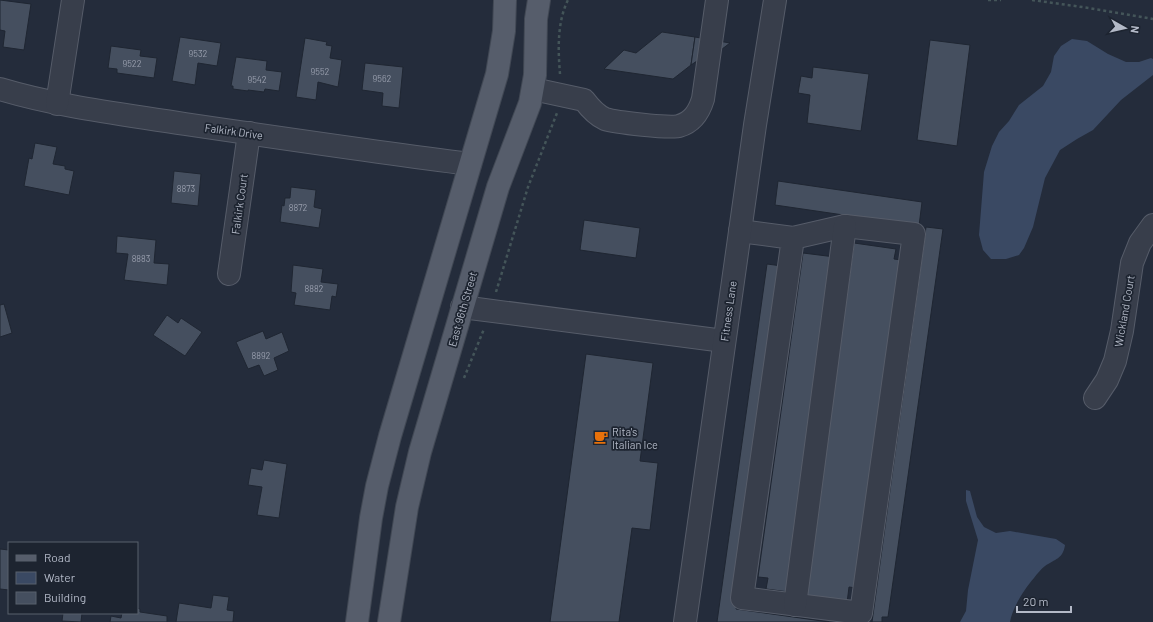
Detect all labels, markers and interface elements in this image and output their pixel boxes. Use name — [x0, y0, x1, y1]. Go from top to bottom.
north arrow — [1105, 8, 1145, 48]
text: N — [1128, 25, 1142, 34]
house number: 9532 — [189, 48, 208, 59]
house number: 9522 — [123, 58, 142, 69]
house number: 9552 — [311, 66, 330, 77]
house number: 9562 — [373, 73, 392, 84]
house number: 9542 — [247, 74, 267, 85]
street label: Falkirk Drive — [204, 120, 264, 142]
street label: Falkirk Court — [228, 173, 250, 235]
house number: 8873 — [177, 183, 195, 194]
house number: 8872 — [289, 202, 307, 213]
house number: 8883 — [132, 253, 151, 264]
street label: East 96th Street — [445, 270, 479, 348]
street label: Wickland Court — [1111, 274, 1137, 348]
street label: Fitness Lane — [717, 280, 739, 342]
house number: 8882 — [305, 283, 324, 294]
house number: 8892 — [252, 350, 271, 361]
place label: Rita's Italian Ice — [612, 425, 658, 451]
cafe icon: Rita's Italian Ice — [593, 429, 609, 445]
legend — [8, 542, 138, 614]
text: Road — [44, 550, 71, 564]
text: Water — [44, 570, 76, 584]
scale bar — [1017, 588, 1071, 614]
text: Building — [44, 590, 86, 604]
text: 20 m — [1023, 594, 1049, 608]

